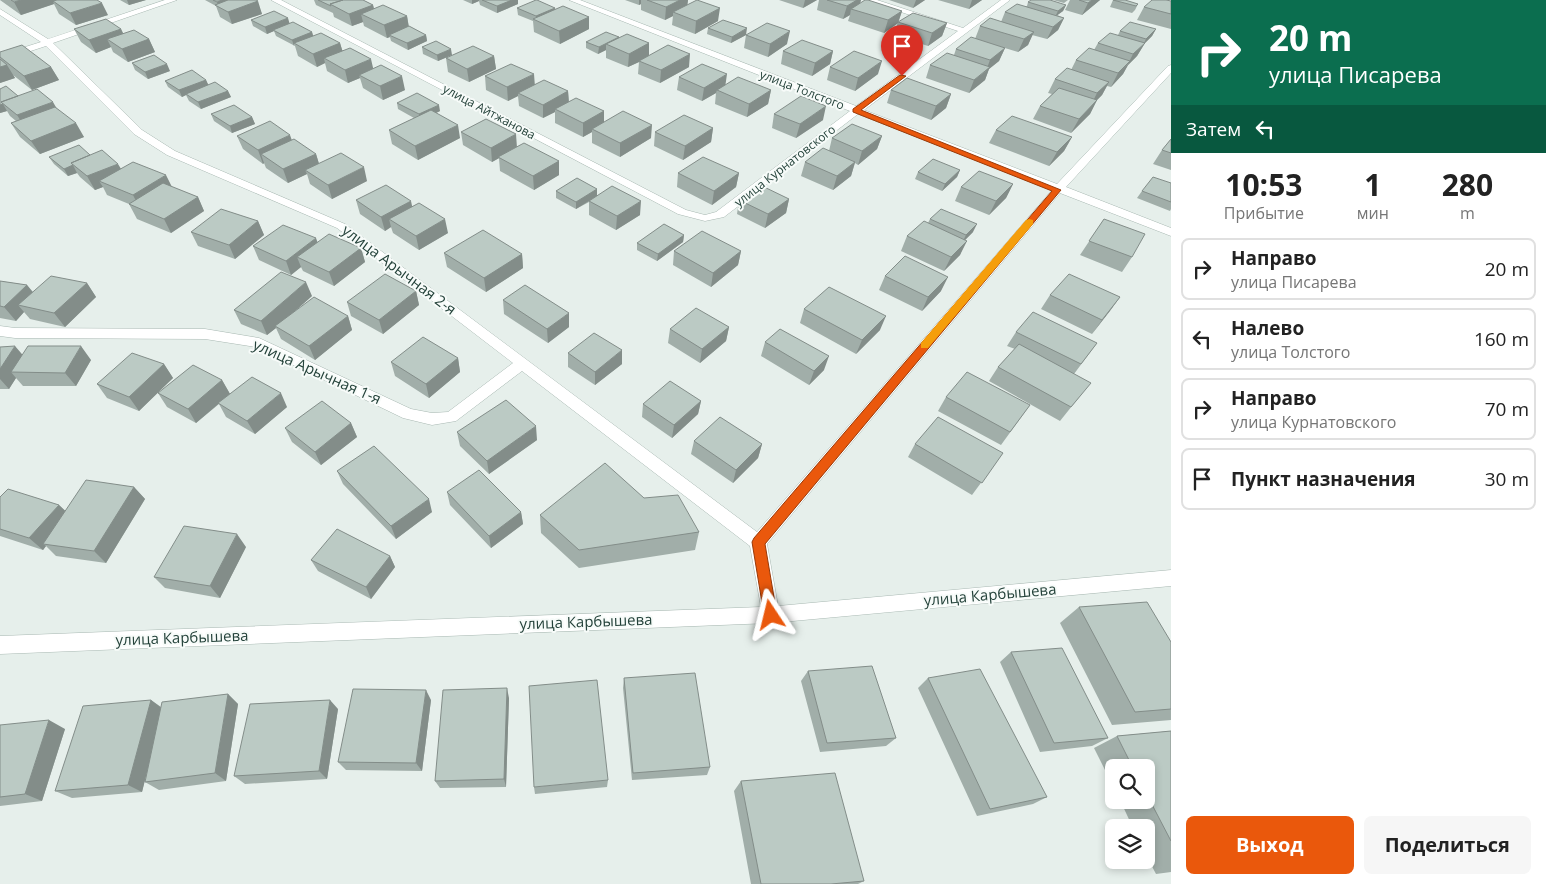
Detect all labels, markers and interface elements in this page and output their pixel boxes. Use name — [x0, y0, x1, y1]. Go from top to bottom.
text: 20 m — [1269, 14, 1352, 61]
icon: right — [1186, 20, 1251, 85]
pin — [881, 25, 923, 76]
icon: arrive — [888, 32, 916, 60]
text: улица Писарева — [1269, 59, 1442, 89]
street label: улица Толстого — [757, 66, 847, 114]
street label: улица Айтжанова — [440, 80, 538, 143]
icon: left — [1251, 115, 1279, 143]
text: Затем — [1186, 116, 1241, 142]
street label: улица Курнатовского — [731, 121, 839, 210]
text: 10:53 — [1225, 164, 1302, 205]
text: 1 — [1364, 164, 1381, 205]
text: 280 — [1442, 164, 1493, 205]
text: Прибытие — [1224, 202, 1304, 224]
text: мин — [1357, 202, 1389, 224]
text: m — [1460, 202, 1475, 224]
street label: улица Арычная 2-я — [338, 220, 461, 319]
text: Направо — [1231, 245, 1317, 271]
icon: right — [1188, 255, 1216, 283]
text: 20 m — [1485, 256, 1529, 282]
text: улица Писарева — [1231, 271, 1357, 293]
text: Налево — [1231, 315, 1304, 341]
icon: left — [1188, 325, 1216, 353]
text: 160 m — [1474, 326, 1529, 352]
street label: улица Арычная 1-я — [250, 334, 385, 408]
text: улица Толстого — [1231, 341, 1350, 363]
text: Направо — [1231, 385, 1317, 411]
icon: right — [1188, 395, 1216, 423]
text: 70 m — [1485, 396, 1529, 422]
text: улица Курнатовского — [1231, 411, 1396, 433]
icon: arrive — [1188, 465, 1216, 493]
text: Пункт назначения — [1231, 466, 1416, 492]
text: 30 m — [1485, 466, 1529, 492]
street label: улица Карбышева — [923, 578, 1057, 610]
position arrow — [744, 588, 796, 640]
street label: улица Карбышева — [519, 609, 653, 633]
street label: улица Карбышева — [115, 625, 249, 649]
map controls — [1105, 759, 1155, 869]
button: search — [1105, 759, 1155, 809]
button: Выход — [1186, 816, 1354, 874]
button: Поделиться — [1364, 816, 1531, 874]
button: layers — [1105, 819, 1155, 869]

